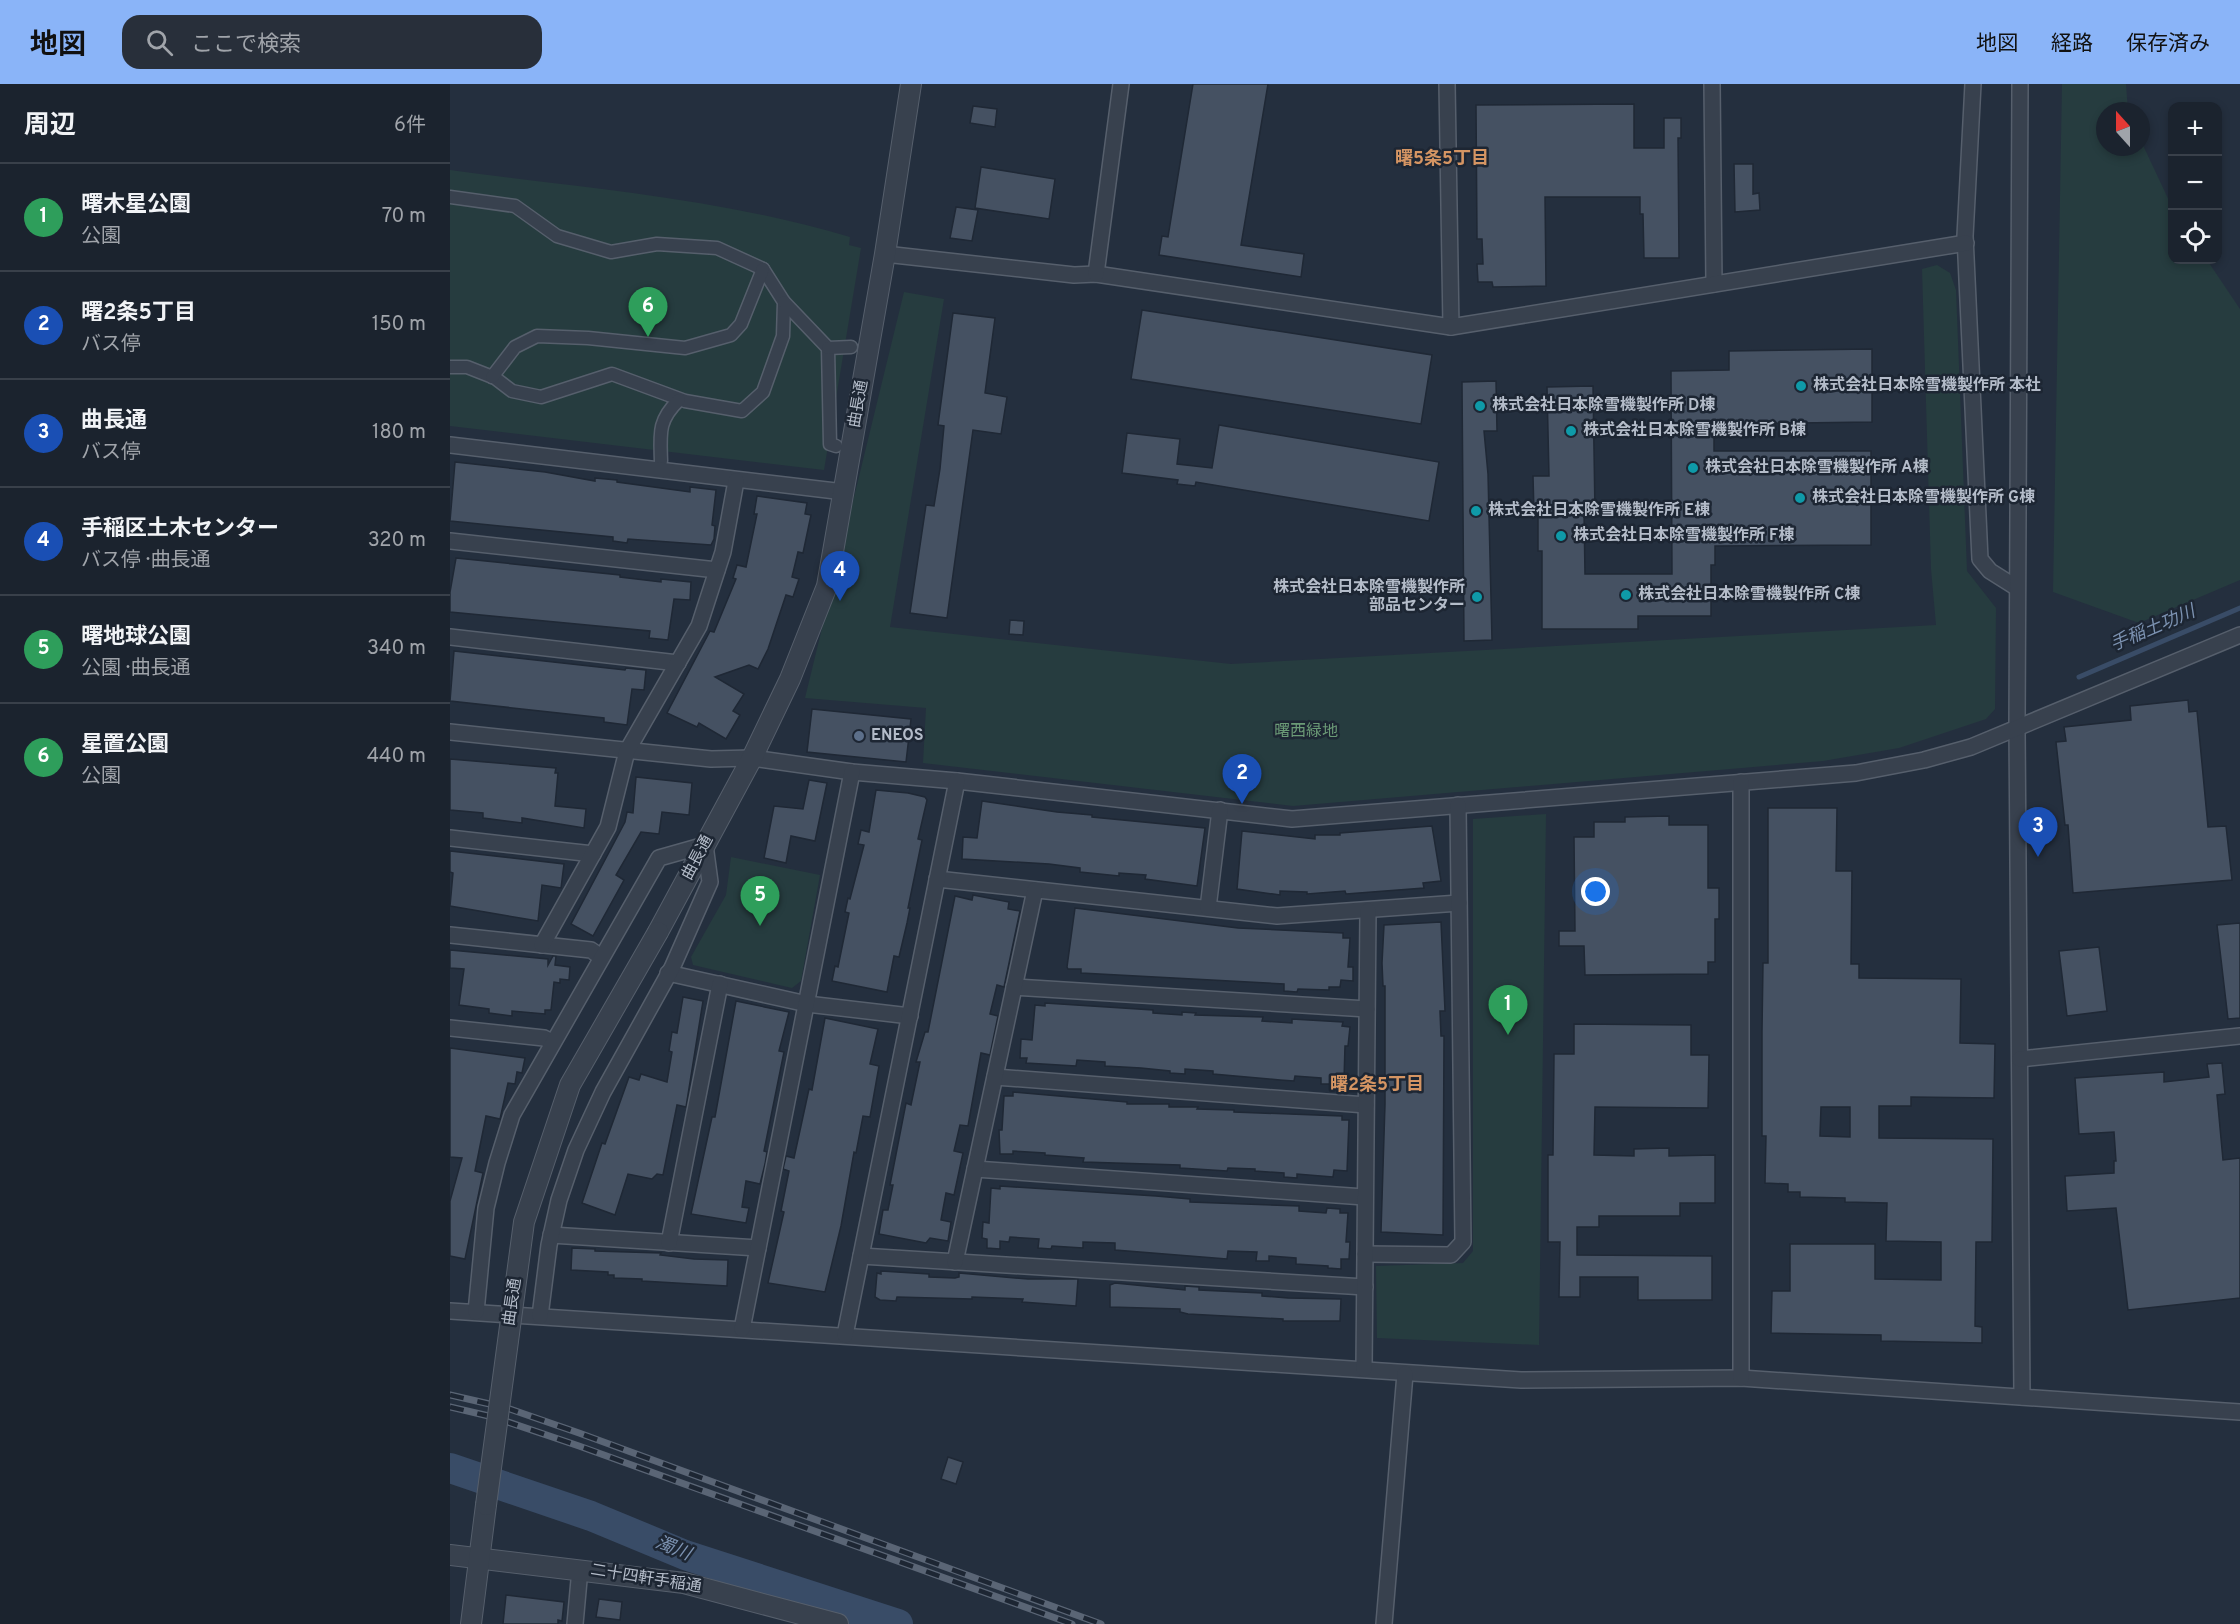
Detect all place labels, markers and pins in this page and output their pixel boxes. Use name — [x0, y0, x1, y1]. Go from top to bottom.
pin: 6 — [628, 288, 668, 337]
place label: 株式会社日本除雪機製作所 本社 — [1813, 375, 2041, 396]
marker: 株式会社日本除雪機製作所 本社 — [1794, 379, 1808, 393]
place label: 株式会社日本除雪機製作所 D棟 — [1492, 395, 1715, 416]
marker: 株式会社日本除雪機製作所 D棟 — [1473, 399, 1487, 413]
place label: 株式会社日本除雪機製作所 B棟 — [1583, 420, 1806, 441]
marker: 株式会社日本除雪機製作所 B棟 — [1564, 424, 1578, 438]
place label: 株式会社日本除雪機製作所 A棟 — [1705, 457, 1928, 478]
marker: 株式会社日本除雪機製作所 A棟 — [1686, 461, 1700, 475]
place label: 株式会社日本除雪機製作所 G棟 — [1812, 487, 2035, 508]
marker: 株式会社日本除雪機製作所 G棟 — [1793, 491, 1807, 505]
place label: 株式会社日本除雪機製作所 E棟 — [1488, 500, 1710, 521]
marker: 株式会社日本除雪機製作所 E棟 — [1469, 504, 1483, 518]
place label: 株式会社日本除雪機製作所 F棟 — [1573, 525, 1794, 546]
marker: 株式会社日本除雪機製作所 F棟 — [1554, 529, 1568, 543]
pin: 4 — [820, 552, 860, 601]
place label: 株式会社日本除雪機製作所 部品センター — [1273, 577, 1465, 616]
place label: 株式会社日本除雪機製作所 C棟 — [1638, 584, 1860, 605]
marker: 株式会社日本除雪機製作所 C棟 — [1619, 588, 1633, 602]
marker: 株式会社日本除雪機製作所 部品センター — [1470, 590, 1484, 604]
place label: ENEOS — [871, 726, 924, 746]
marker: ENEOS — [852, 729, 866, 743]
pin: 2 — [1222, 754, 1262, 804]
pin: 3 — [2018, 808, 2058, 857]
pin: 5 — [740, 876, 780, 926]
pin: 1 — [1488, 986, 1528, 1035]

